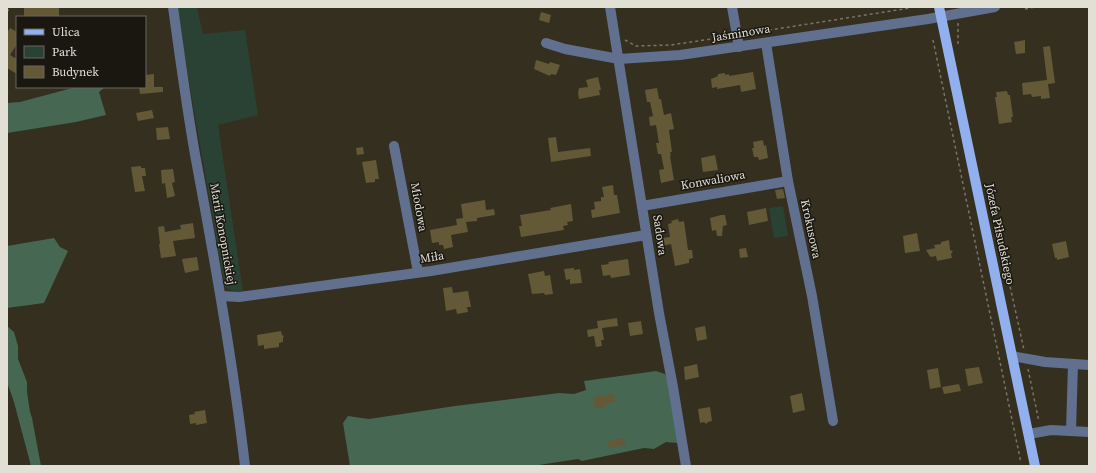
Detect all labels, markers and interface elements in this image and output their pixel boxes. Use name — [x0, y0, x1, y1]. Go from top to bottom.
legend — [16, 16, 146, 88]
street label: Jaśminowa — [710, 20, 772, 46]
text: Ulica — [52, 24, 81, 40]
text: Park — [52, 44, 77, 60]
text: Budynek — [52, 64, 99, 80]
street label: Konwaliowa — [680, 166, 747, 194]
street label: Miodowa — [407, 181, 431, 234]
street label: Józefa Piłsudskiego — [981, 181, 1019, 286]
street label: Marii Konopnickiej — [206, 182, 240, 286]
street label: Krokusowa — [797, 198, 825, 261]
street label: Sadowa — [649, 214, 671, 257]
street label: Miła — [419, 247, 446, 267]

